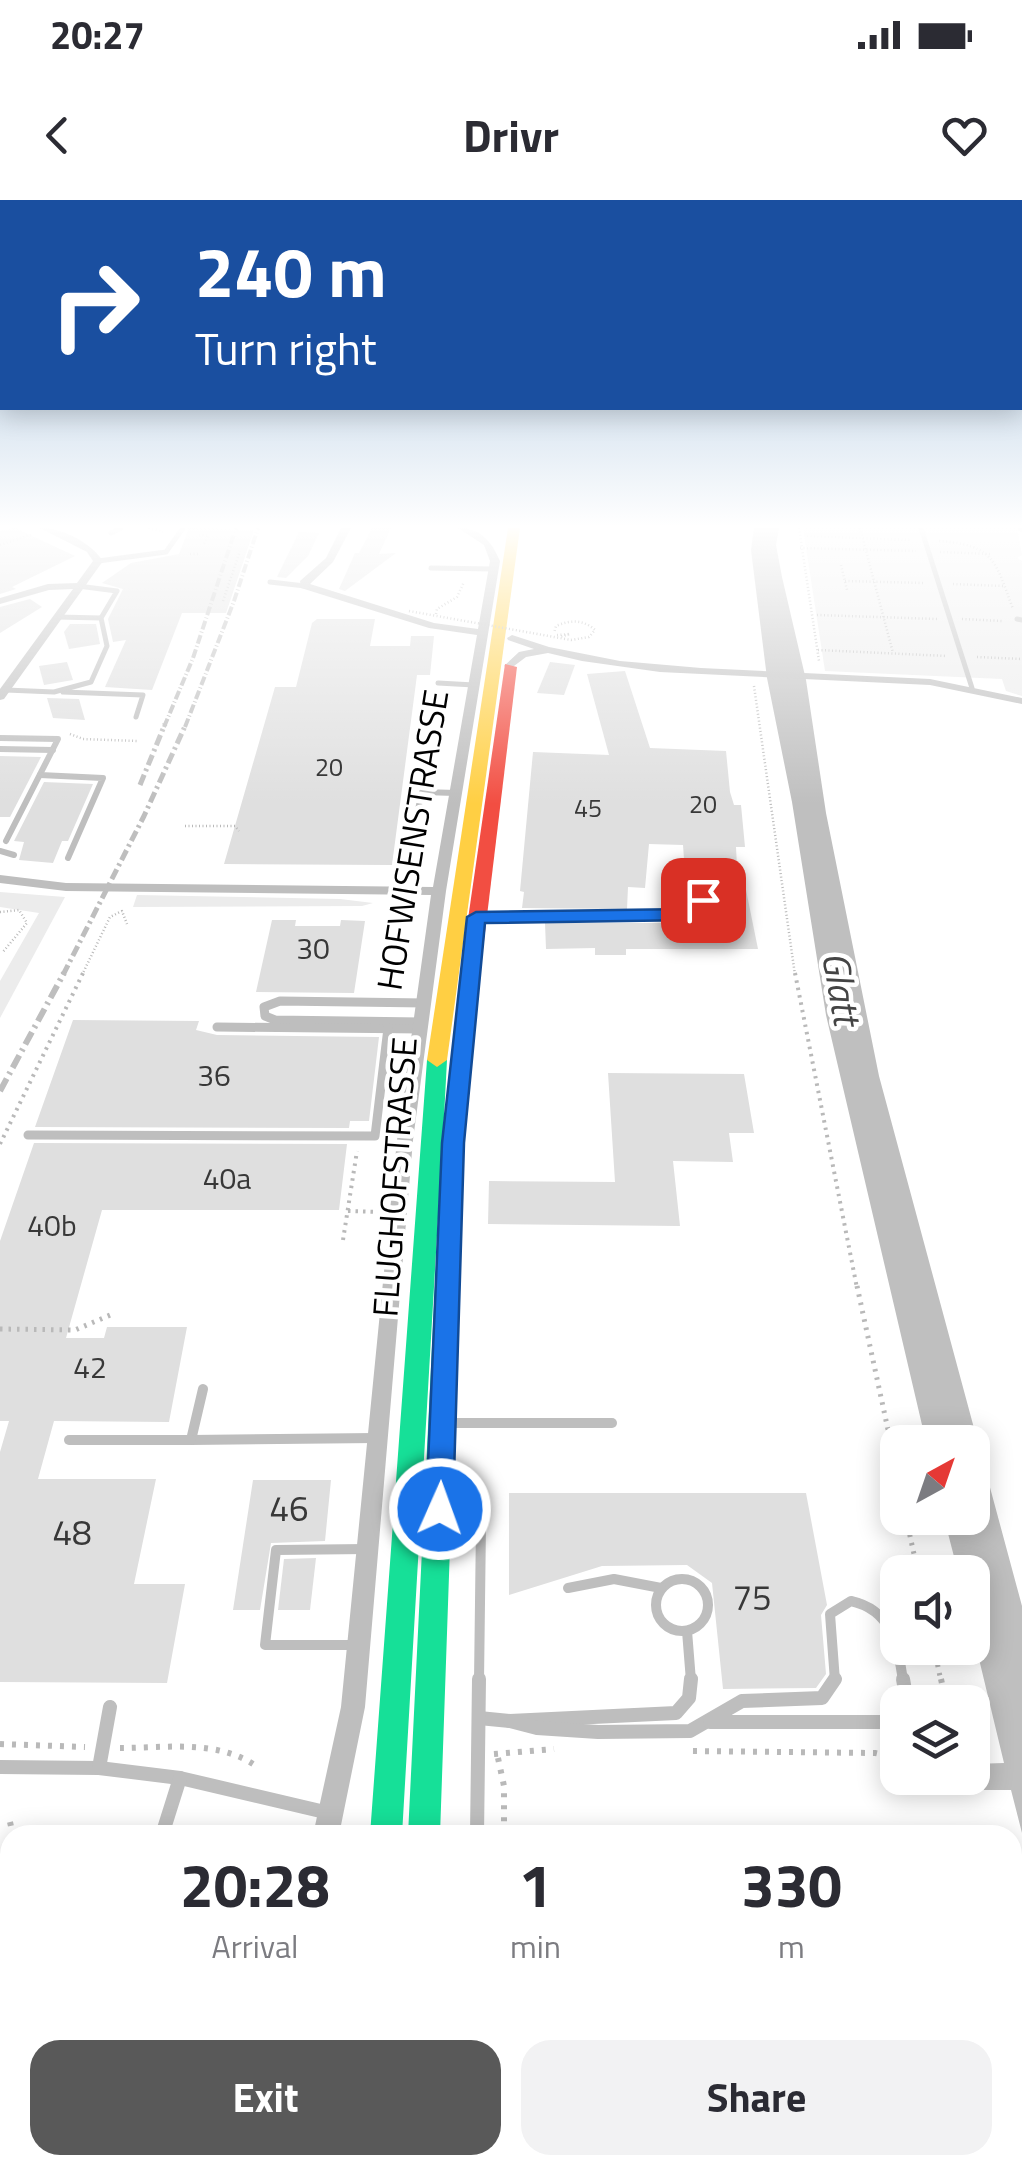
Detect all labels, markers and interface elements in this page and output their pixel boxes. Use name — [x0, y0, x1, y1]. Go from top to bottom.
text: 20:27 — [50, 6, 145, 64]
text: Drivr — [463, 101, 559, 169]
icon: back — [30, 108, 85, 163]
icon: heart — [937, 108, 992, 163]
text: 240 m — [195, 218, 387, 324]
icon: right — [30, 240, 160, 370]
text: Turn right — [195, 314, 377, 382]
street label: HOFWISENSTRASSE — [362, 686, 462, 994]
house number: 20 — [315, 748, 343, 786]
house number: 20 — [689, 785, 717, 823]
house number: 45 — [574, 789, 602, 827]
pin — [661, 858, 746, 943]
icon: arrive — [676, 873, 731, 928]
house number: 30 — [296, 925, 330, 971]
water label: Glatt — [807, 947, 878, 1033]
street label: FLUGHOFSTRASSE — [357, 1035, 431, 1319]
house number: 36 — [197, 1052, 231, 1098]
house number: 40a — [203, 1155, 251, 1201]
house number: 40b — [27, 1202, 77, 1248]
house number: 42 — [73, 1344, 107, 1390]
north arrow — [880, 1425, 990, 1535]
map controls — [880, 1425, 990, 1795]
position arrow — [388, 1457, 492, 1561]
house number: 46 — [269, 1481, 309, 1535]
house number: 48 — [52, 1505, 92, 1559]
button: sound — [880, 1555, 990, 1665]
house number: 75 — [732, 1570, 772, 1624]
button: layers — [880, 1685, 990, 1795]
text: 20:28 — [180, 1839, 330, 1930]
text: 1 — [519, 1839, 552, 1930]
text: 330 — [741, 1839, 842, 1930]
text: Arrival — [212, 1922, 298, 1970]
text: min — [510, 1922, 561, 1970]
text: m — [778, 1922, 805, 1970]
button: Exit — [30, 2040, 501, 2155]
button: Share — [521, 2040, 992, 2155]

